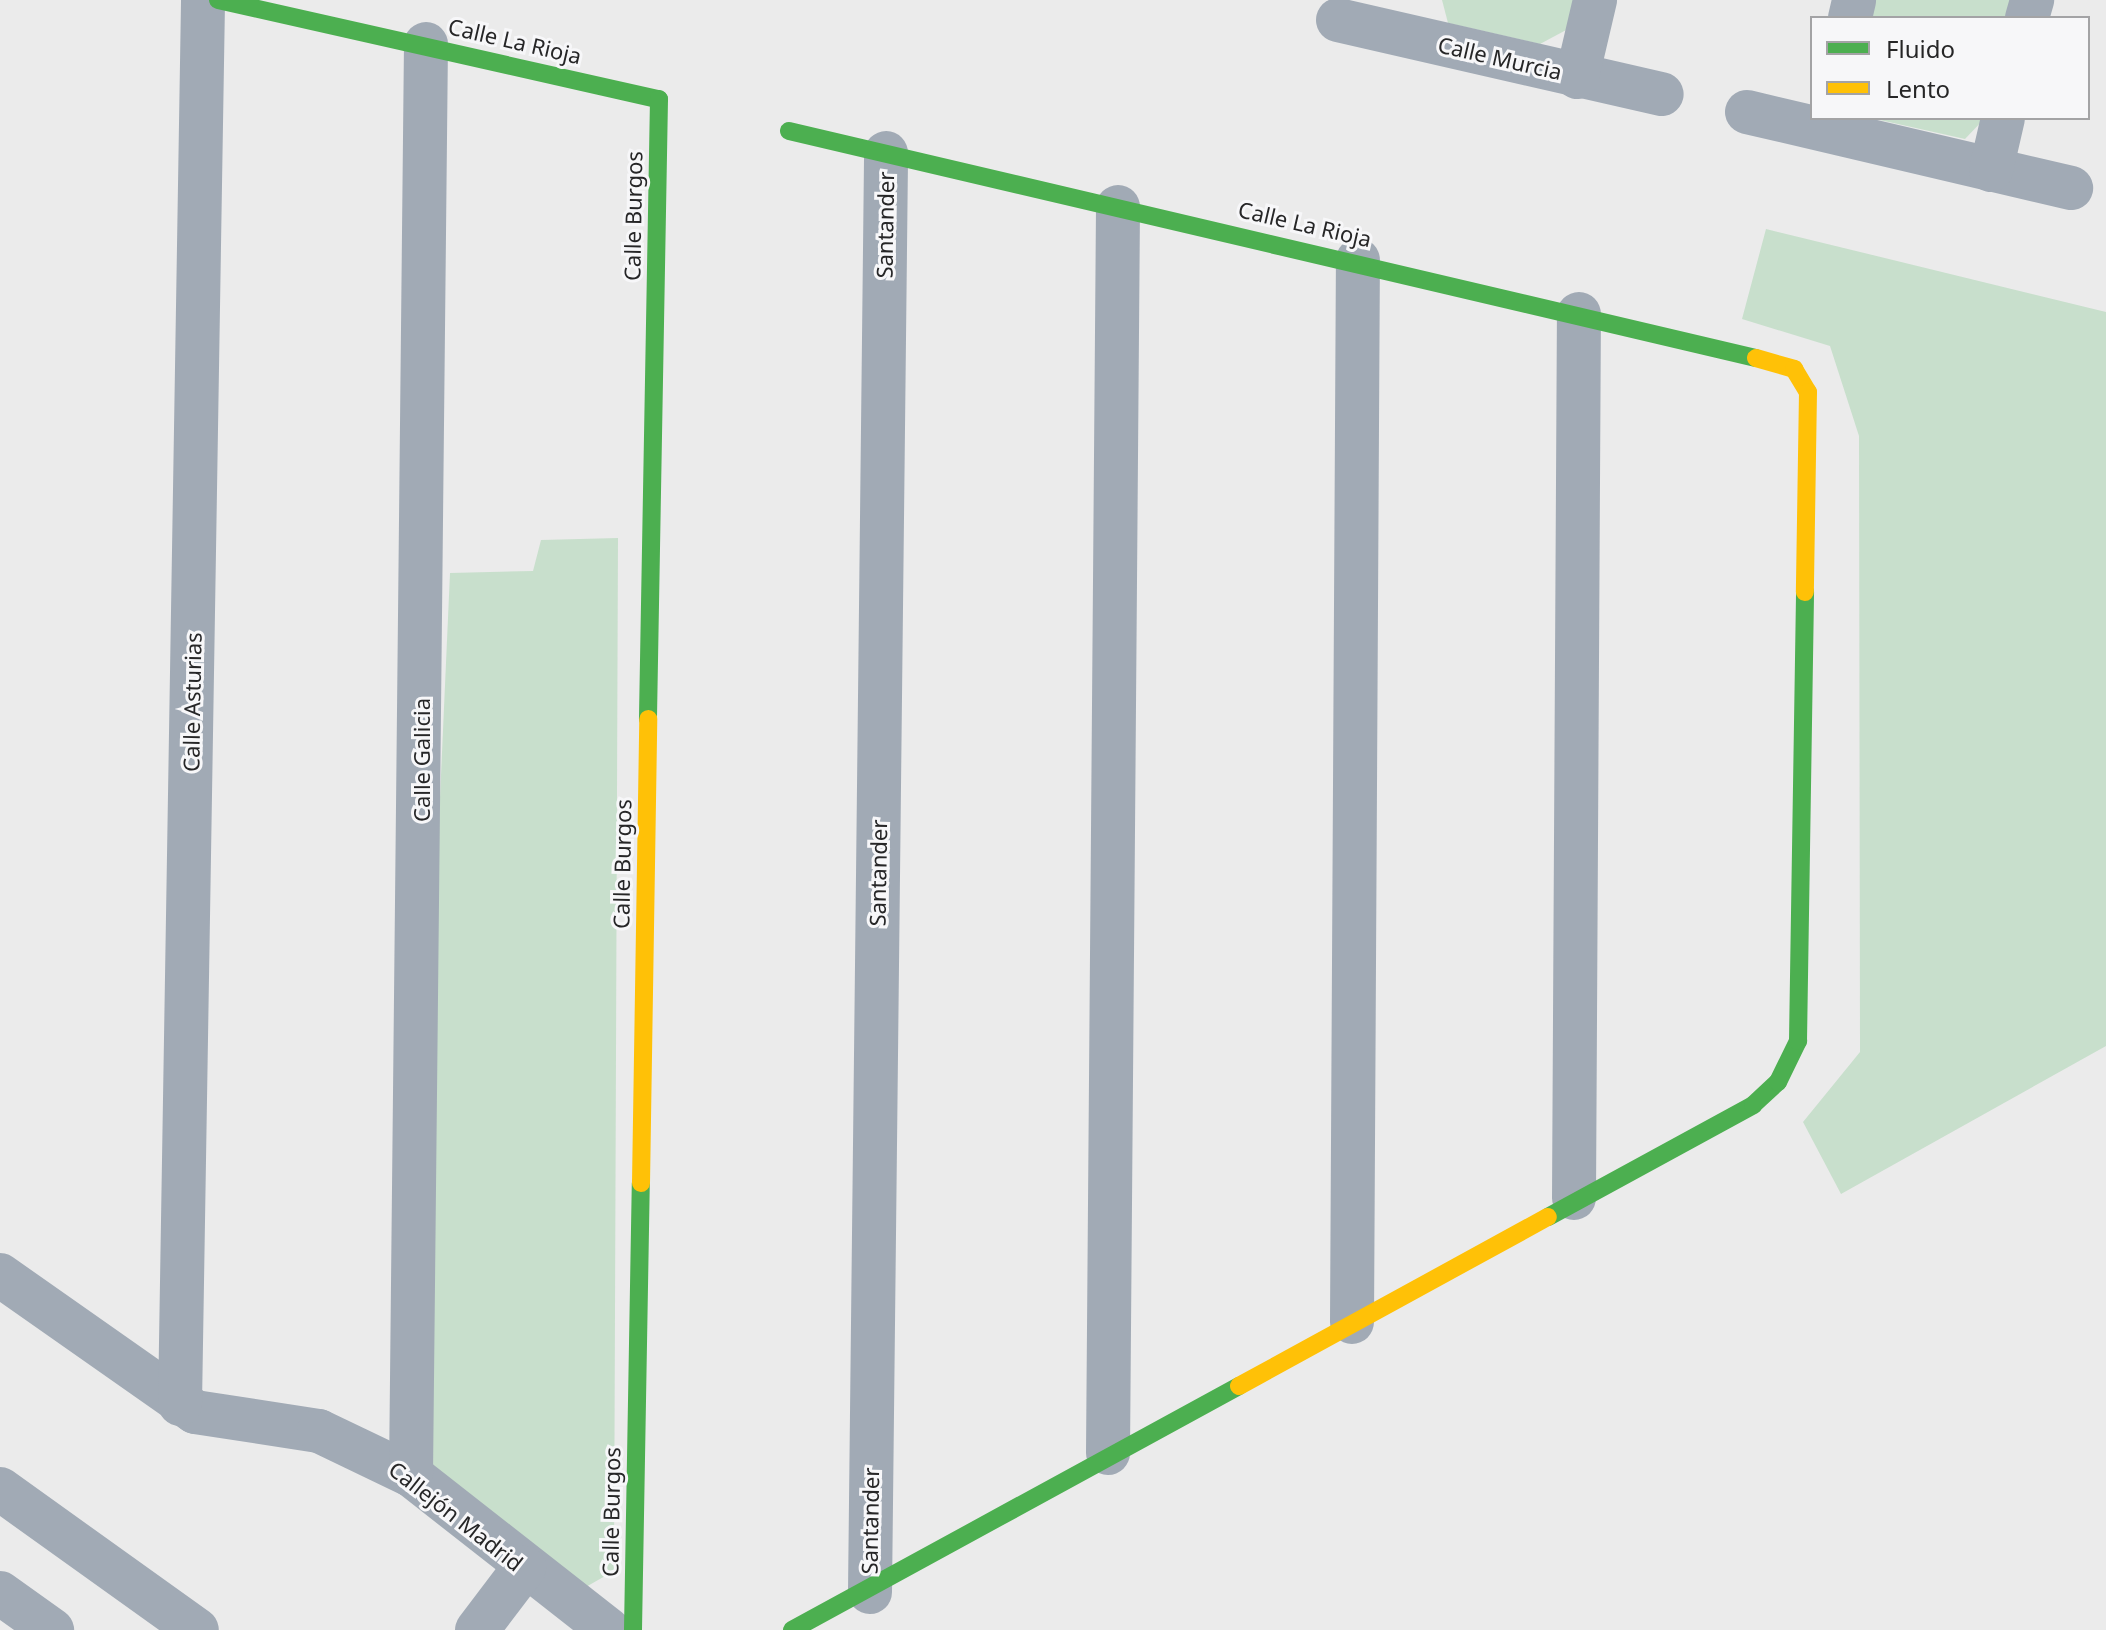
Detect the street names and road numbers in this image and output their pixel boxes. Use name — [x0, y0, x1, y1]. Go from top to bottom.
street label: Calle La Rioja — [446, 13, 584, 69]
street label: Calle Murcia — [1435, 31, 1565, 85]
street label: Calle Burgos — [619, 151, 647, 281]
street label: Santander — [871, 171, 899, 279]
street label: Calle La Rioja — [1236, 196, 1374, 252]
street label: Calle Asturias — [178, 632, 206, 772]
street label: Calle Galicia — [409, 698, 435, 822]
street label: Calle Burgos — [608, 799, 636, 929]
street label: Santander — [864, 819, 892, 927]
street label: Calle Burgos — [597, 1447, 625, 1577]
street label: Callejón Madrid — [384, 1456, 528, 1576]
street label: Santander — [856, 1467, 884, 1575]

